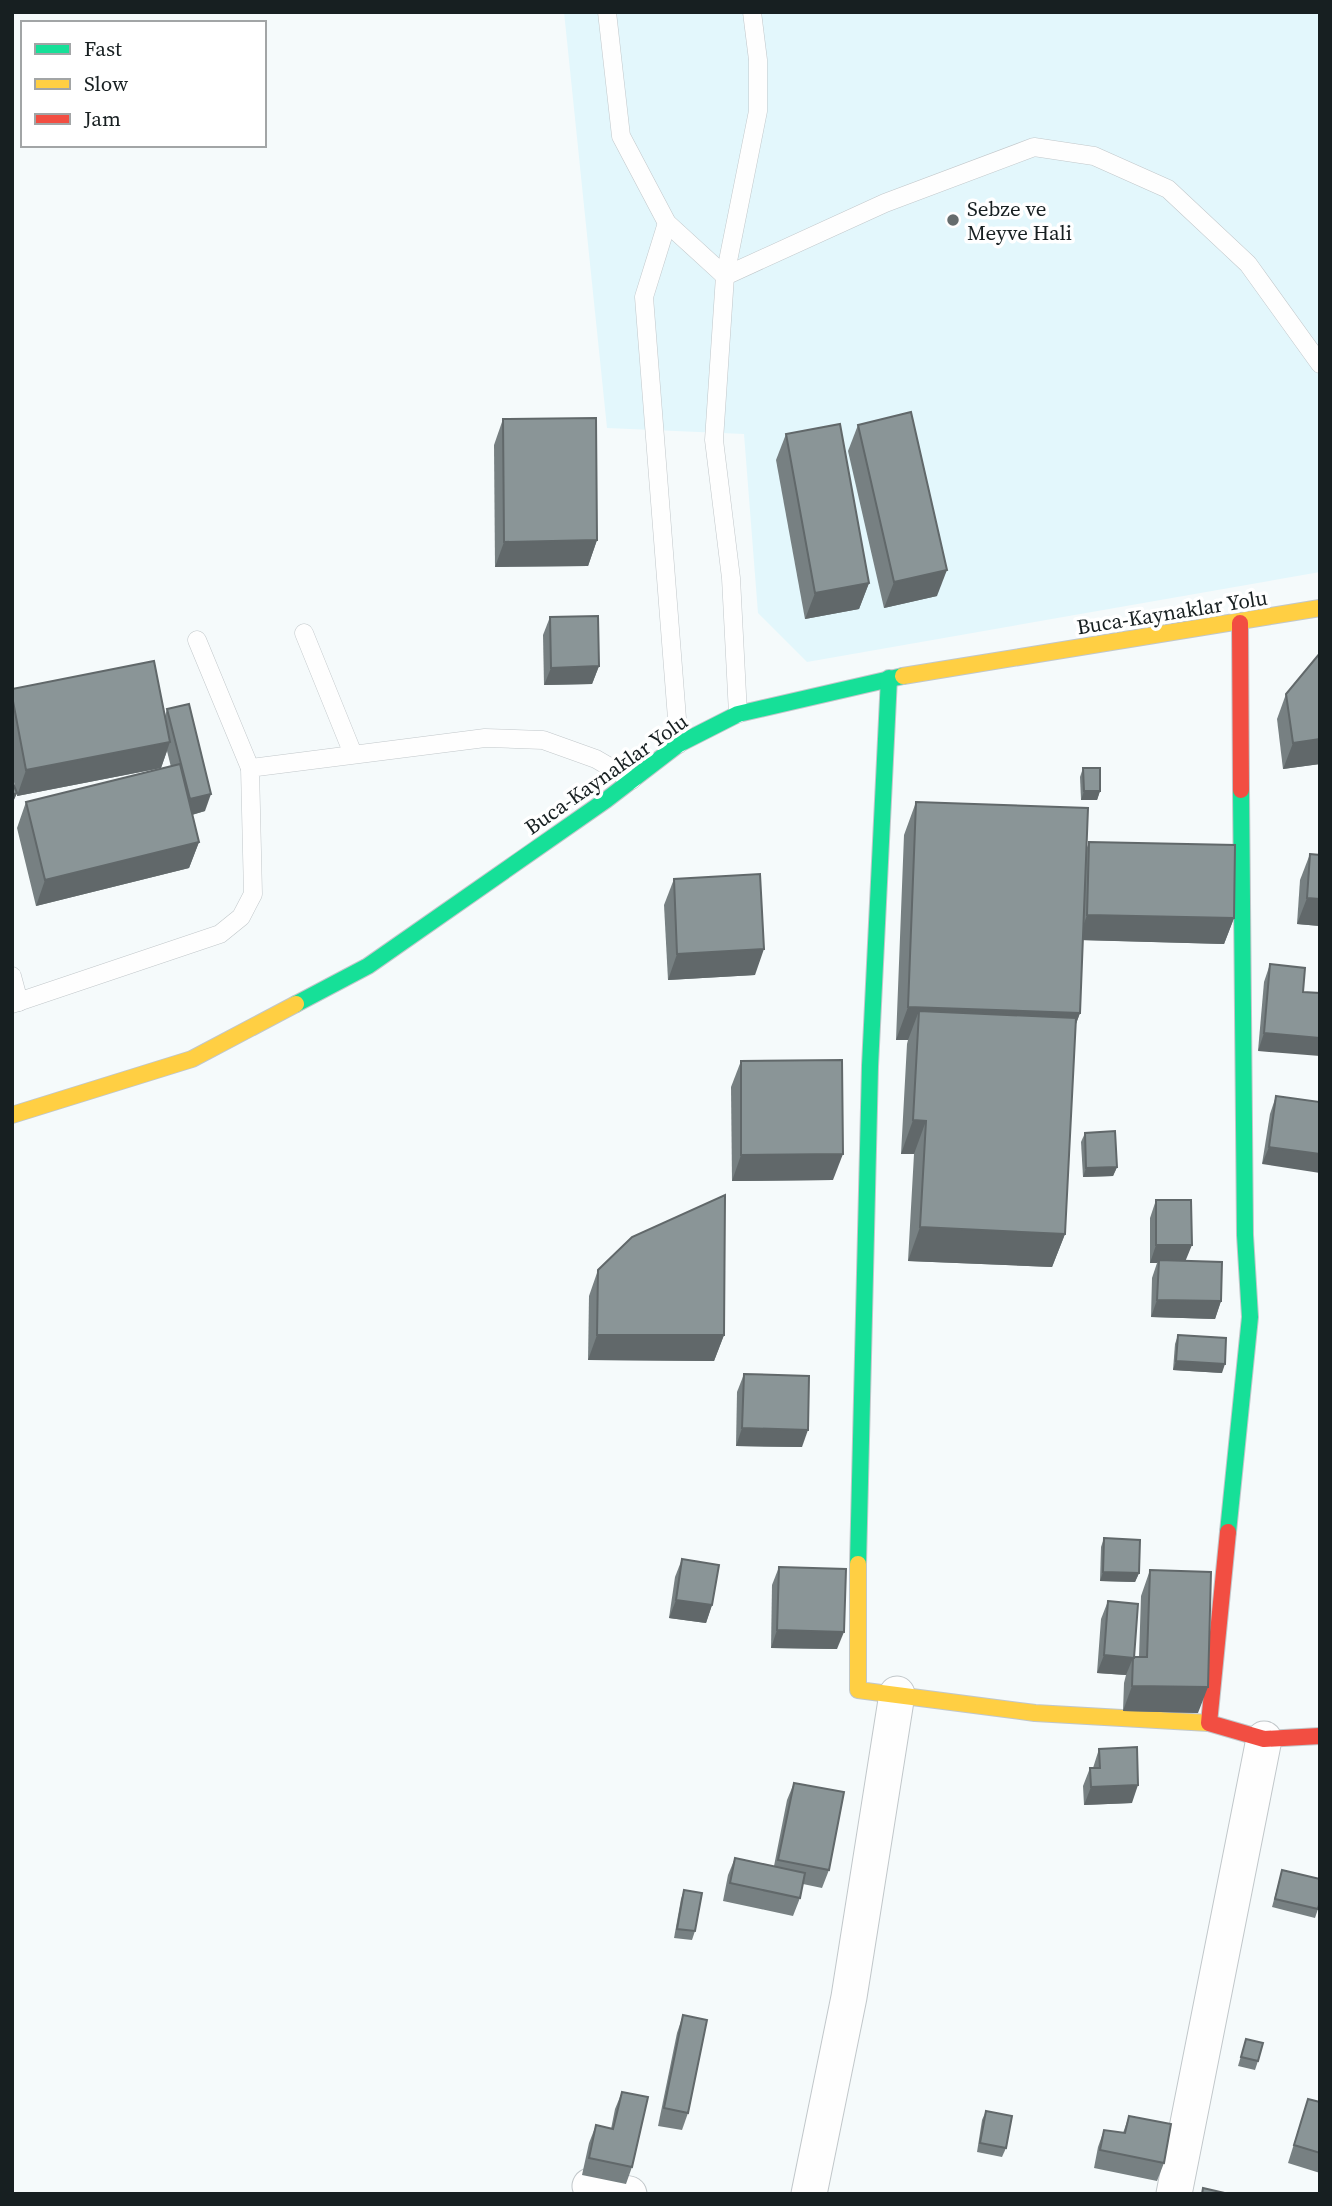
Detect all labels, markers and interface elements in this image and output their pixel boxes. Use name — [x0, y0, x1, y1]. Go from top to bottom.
legend — [21, 21, 266, 147]
text: Fast — [84, 34, 122, 63]
text: Slow — [84, 69, 128, 98]
text: Jam — [83, 104, 121, 133]
place label: Sebze ve Meyve Hali — [967, 194, 1072, 247]
marker: Sebze ve Meyve Hali — [945, 212, 961, 228]
street label: Buca-Kaynaklar Yolu — [1075, 583, 1269, 641]
street label: Buca-Kaynaklar Yolu — [519, 707, 693, 841]

